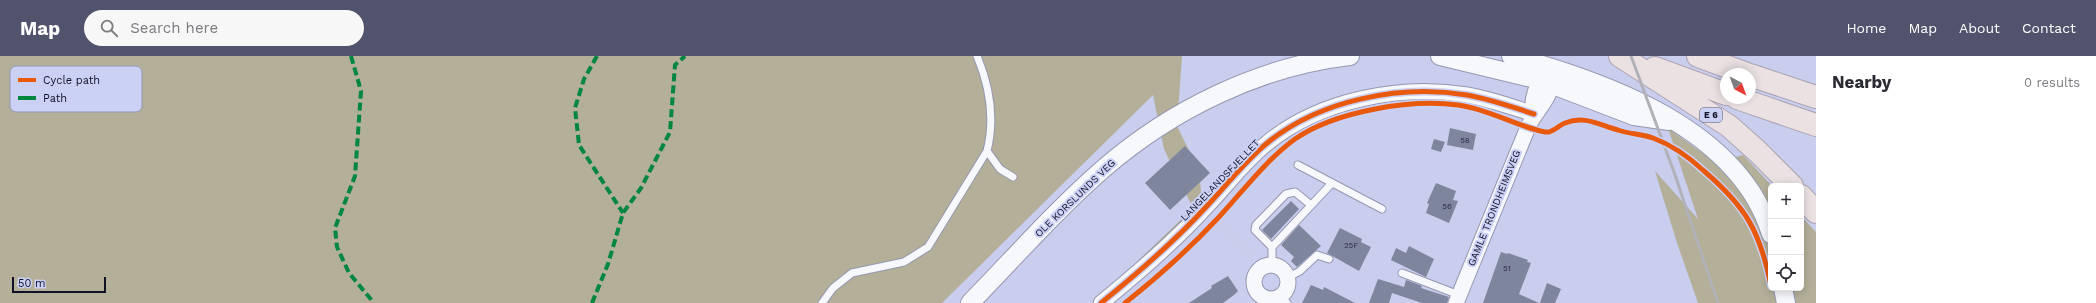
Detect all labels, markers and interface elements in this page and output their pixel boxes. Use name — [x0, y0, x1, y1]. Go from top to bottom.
search box — [84, 10, 364, 46]
text: Map — [20, 17, 60, 40]
icon: search — [98, 17, 120, 39]
text: Search here — [130, 19, 218, 37]
text: Home — [1846, 20, 1886, 36]
text: Map — [1908, 20, 1937, 36]
text: About — [1959, 20, 2000, 36]
text: Contact — [2022, 20, 2076, 36]
legend — [10, 66, 142, 112]
north arrow — [1720, 68, 1756, 104]
text: Nearby — [1832, 72, 1891, 92]
text: Cycle path — [43, 74, 100, 87]
text: 0 results — [2024, 75, 2080, 90]
text: Path — [43, 92, 67, 105]
road number: E 6 — [1700, 108, 1722, 122]
house number: 58 — [1460, 136, 1470, 145]
street label: LANGELANDSFJELLET — [1178, 137, 1262, 223]
street label: GAMLE TRONDHEIMSVEG — [1466, 148, 1522, 268]
street label: OLE KORSLUNDS VEG — [1033, 157, 1117, 239]
map controls — [1768, 183, 1804, 291]
button: + — [1768, 183, 1804, 219]
house number: 56 — [1442, 202, 1452, 211]
button: − — [1768, 219, 1804, 255]
house number: 25F — [1344, 241, 1358, 250]
button: locate — [1768, 255, 1804, 291]
house number: 51 — [1503, 264, 1511, 273]
scale bar — [12, 275, 106, 294]
text: 50 m — [18, 277, 45, 290]

